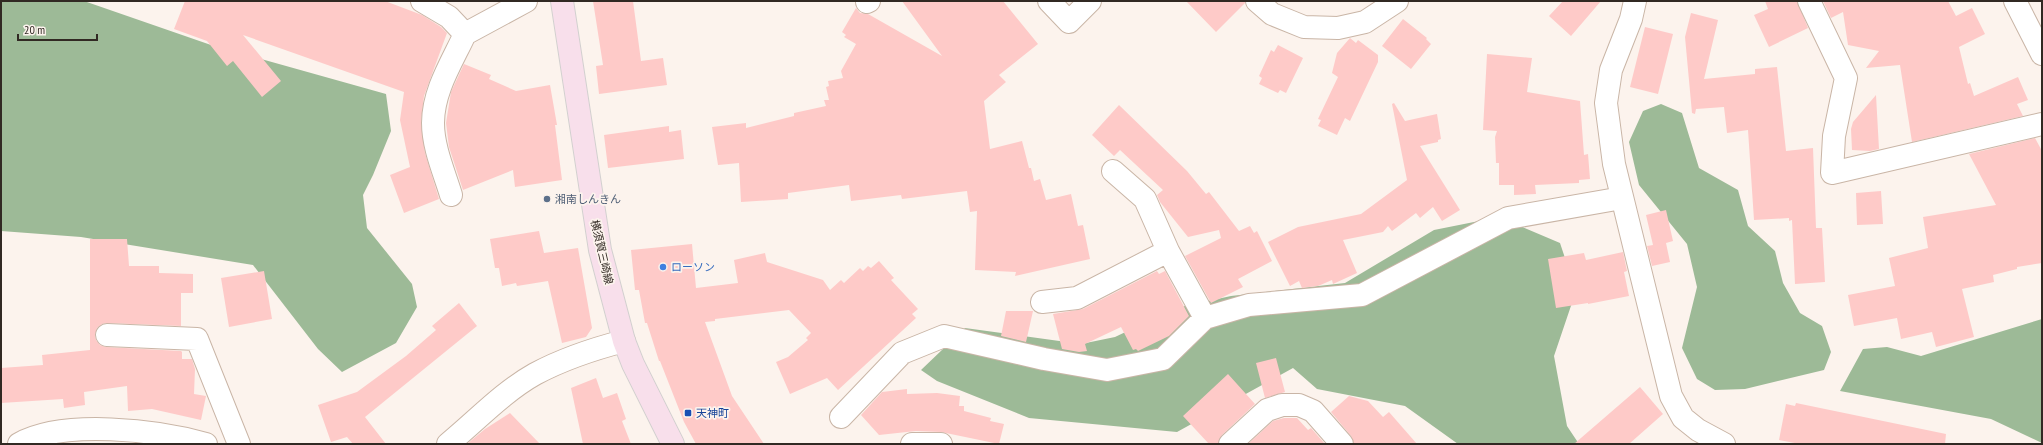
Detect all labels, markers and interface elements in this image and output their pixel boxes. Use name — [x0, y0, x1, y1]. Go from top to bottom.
scale bar — [18, 16, 97, 42]
text: 20 m — [24, 22, 45, 37]
place label: 湘南しんきん — [555, 192, 621, 206]
marker: 湘南しんきん — [542, 194, 552, 204]
street label: 横須賀三崎線 — [588, 218, 616, 286]
place label: ローソン — [671, 260, 715, 274]
marker: ローソン — [658, 262, 668, 272]
place label: 天神町 — [696, 406, 729, 420]
marker: 天神町 — [683, 408, 693, 418]

